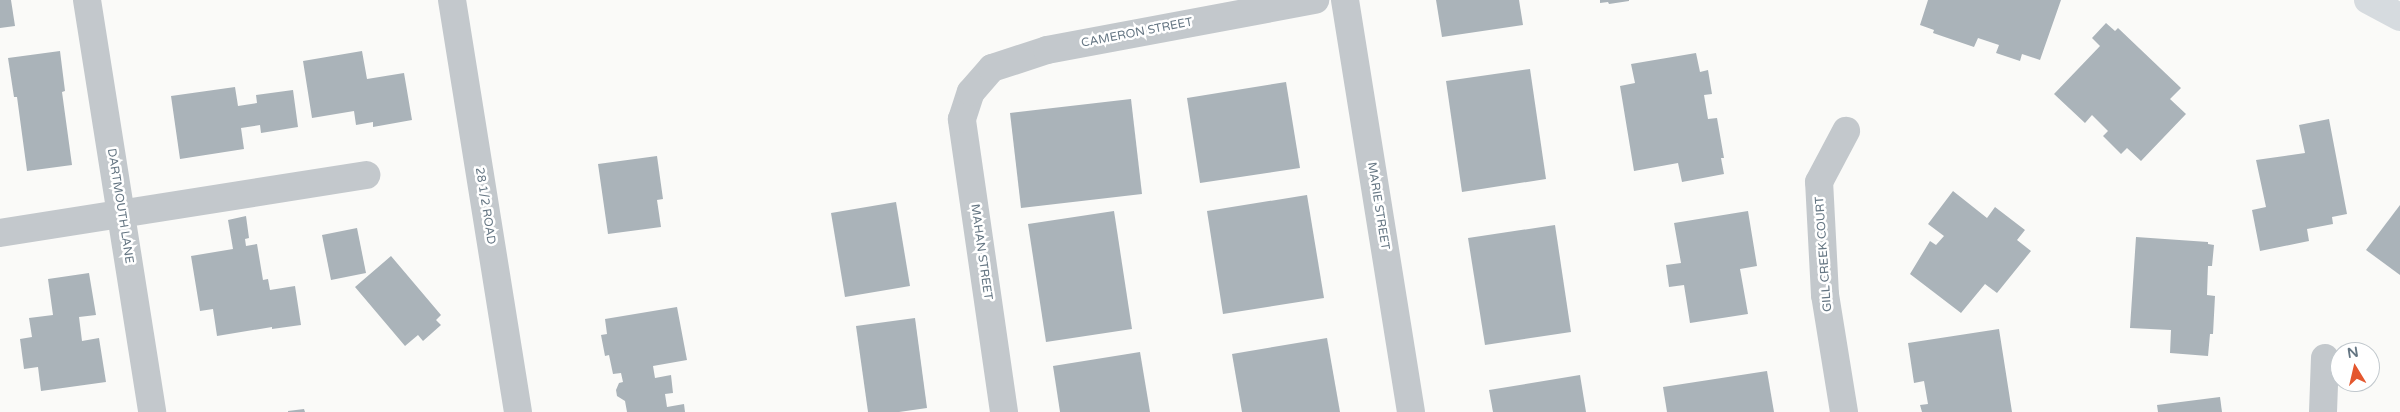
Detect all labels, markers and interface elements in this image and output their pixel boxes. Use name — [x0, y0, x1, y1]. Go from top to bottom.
street label: CAMERON STREET — [1080, 15, 1194, 51]
street label: DARTMOUTH LANE — [104, 147, 136, 265]
street label: MARIE STREET — [1364, 161, 1392, 251]
street label: 28 1/2 ROAD — [472, 166, 498, 246]
street label: GILL CREEK COURT — [1813, 196, 1835, 312]
street label: MAHAN STREET — [967, 203, 995, 301]
north arrow — [2330, 342, 2380, 392]
text: N — [2346, 343, 2360, 362]

